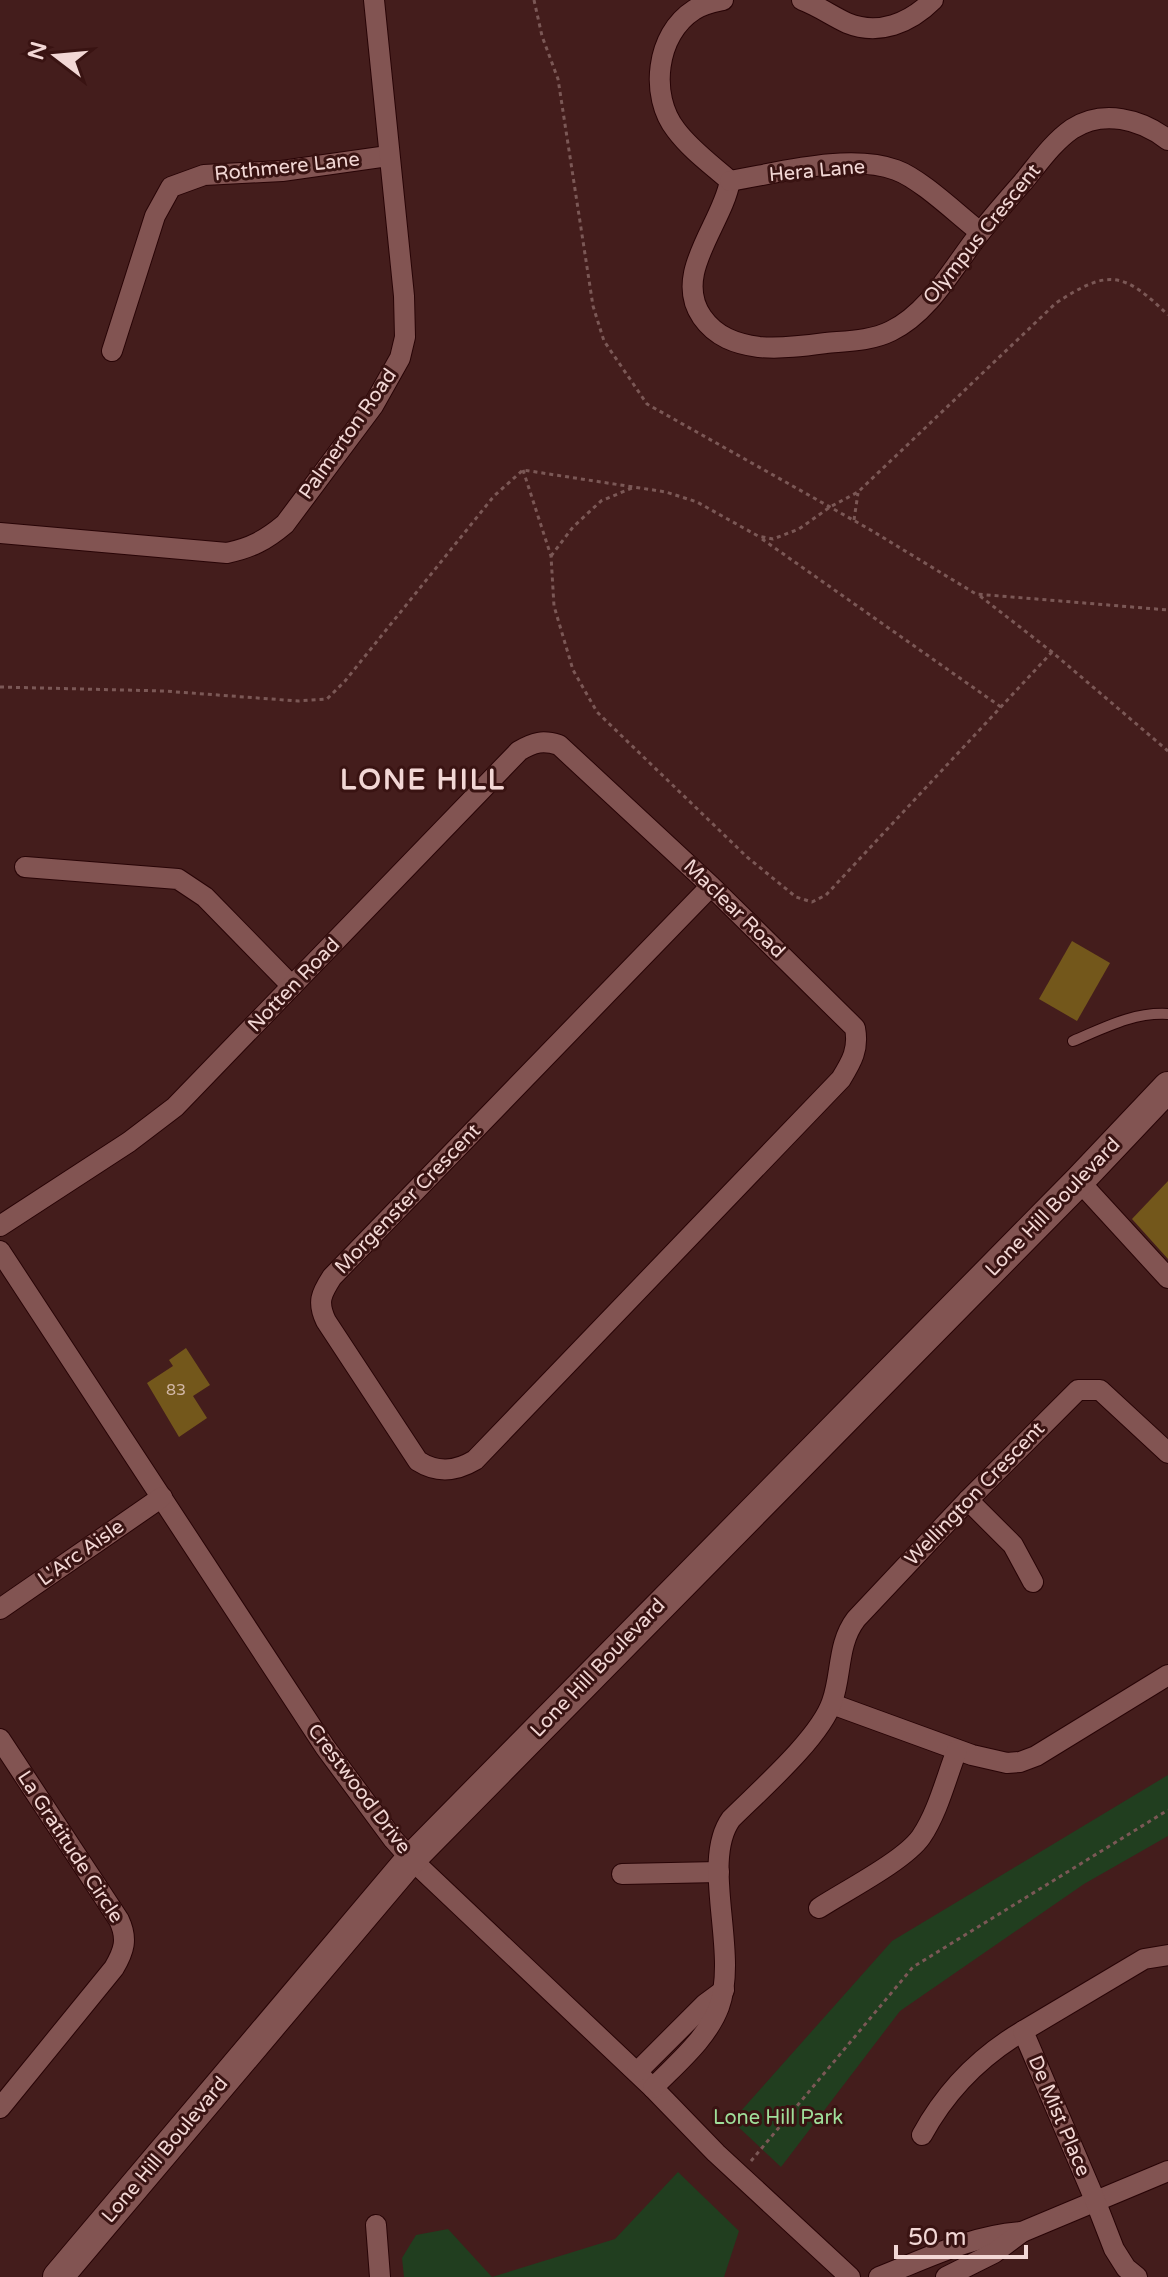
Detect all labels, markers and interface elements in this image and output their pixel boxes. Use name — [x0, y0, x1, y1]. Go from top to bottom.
north arrow — [16, 16, 96, 96]
text: N — [23, 39, 53, 63]
street label: Rothmere Lane — [213, 147, 361, 187]
street label: Hera Lane — [768, 155, 866, 187]
street label: Olympus Crescent — [918, 159, 1046, 309]
street label: Palmerton Road — [294, 364, 402, 504]
district label: LONE HILL — [340, 763, 506, 797]
street label: Maclear Road — [678, 855, 790, 963]
street label: Notten Road — [243, 933, 345, 1037]
street label: Morgenster Crescent — [330, 1119, 486, 1279]
street label: Lone Hill Boulevard — [981, 1133, 1125, 1281]
house number: 83 — [166, 1380, 186, 1400]
street label: Wellington Crescent — [900, 1417, 1050, 1571]
street label: L'Arc Aisle — [33, 1515, 129, 1591]
street label: Lone Hill Boulevard — [526, 1594, 670, 1742]
street label: Crestwood Drive — [302, 1719, 416, 1859]
street label: La Gratitude Circle — [12, 1766, 128, 1928]
street label: De Mist Place — [1023, 2052, 1095, 2180]
street label: Lone Hill Boulevard — [97, 2072, 233, 2228]
park label: Lone Hill Park — [713, 2106, 843, 2130]
scale bar — [896, 2209, 1026, 2259]
text: 50 m — [908, 2223, 966, 2252]

